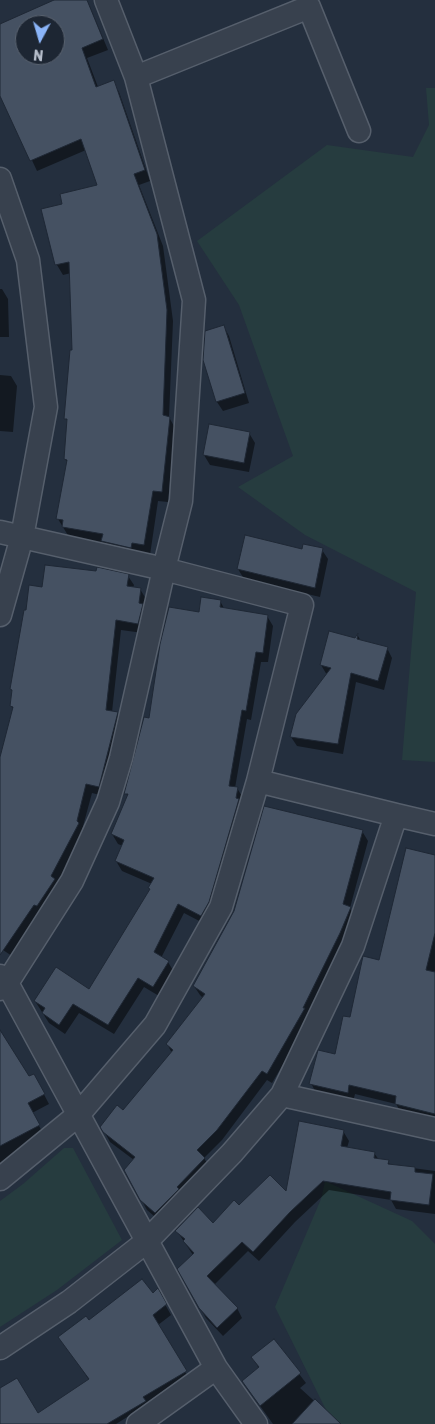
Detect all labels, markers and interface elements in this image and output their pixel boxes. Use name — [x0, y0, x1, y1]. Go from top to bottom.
north arrow — [15, 15, 65, 65]
text: N — [33, 45, 44, 63]

